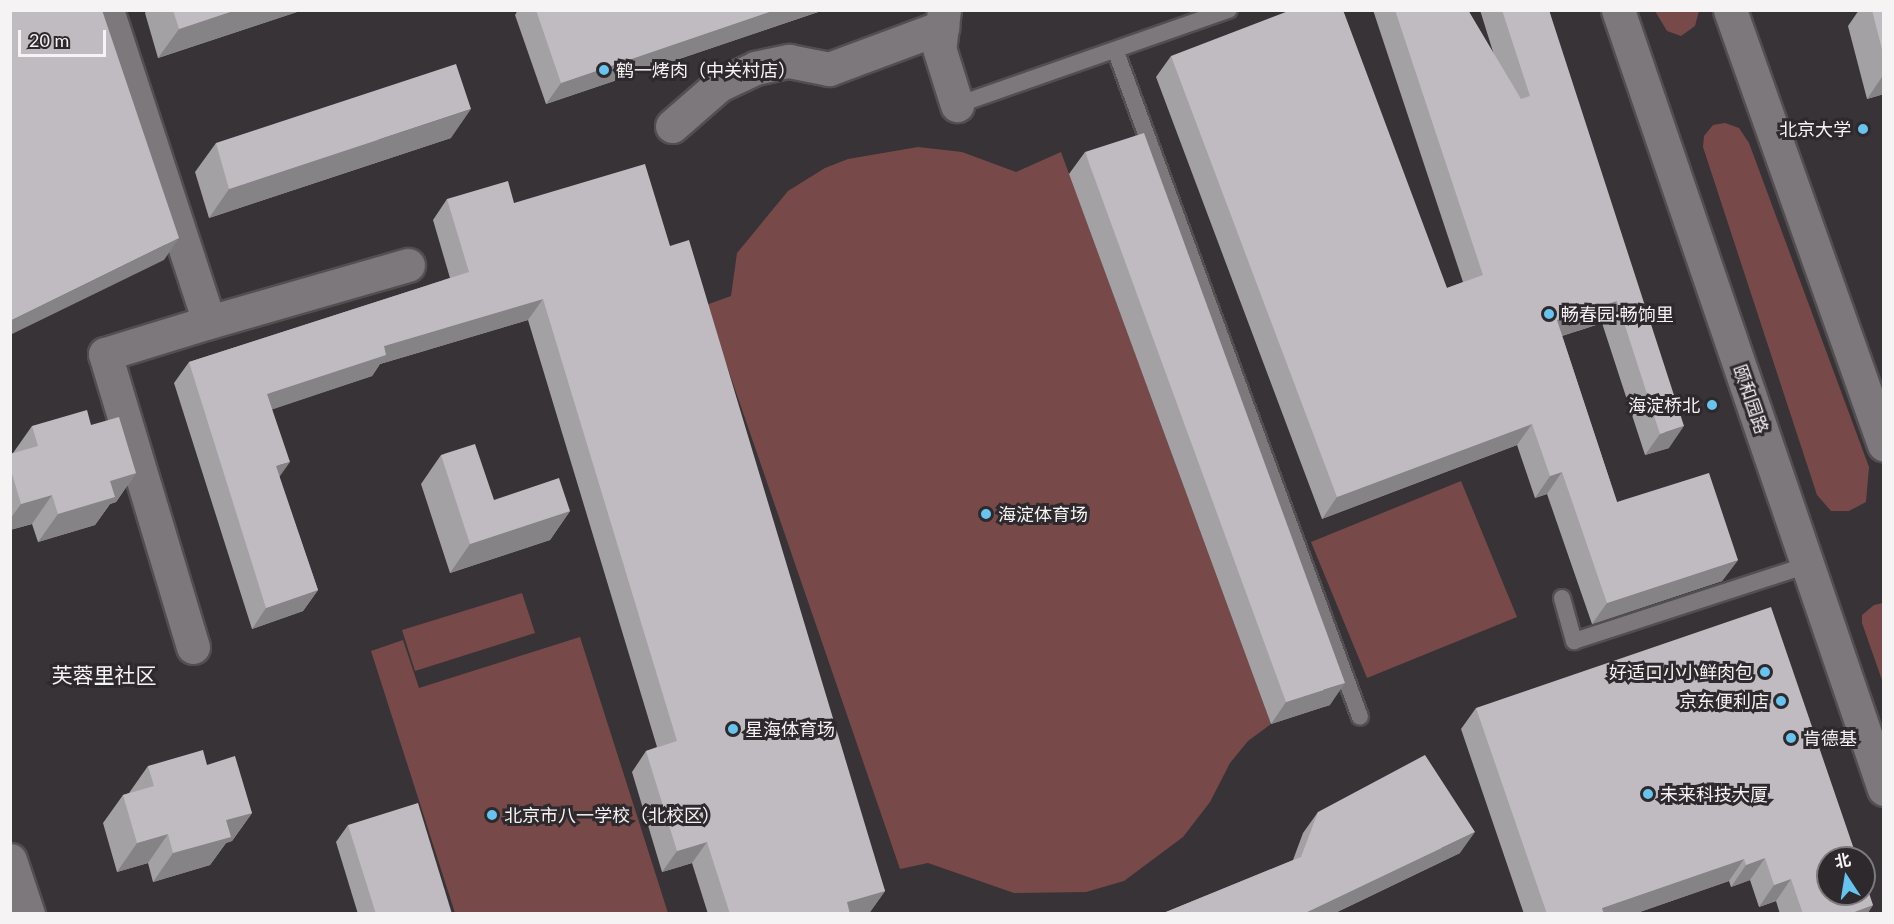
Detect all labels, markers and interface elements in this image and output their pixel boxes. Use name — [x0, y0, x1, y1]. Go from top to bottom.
scale bar — [21, 18, 110, 56]
text: 20 m — [29, 29, 69, 51]
place label: 鹤一烤肉（中关村店） — [616, 59, 796, 81]
marker: 鹤一烤肉（中关村店） — [597, 63, 611, 77]
place label: 北京大学 — [1779, 118, 1851, 140]
marker: 北京大学 — [1856, 122, 1870, 136]
place label: 畅春园·畅饷里 — [1561, 303, 1674, 325]
marker: 畅春园·畅饷里 — [1542, 307, 1556, 321]
street label: 颐和园路 — [1729, 361, 1773, 437]
place label: 海淀桥北 — [1628, 394, 1700, 416]
marker: 海淀桥北 — [1705, 398, 1719, 412]
place label: 海淀体育场 — [998, 503, 1088, 525]
marker: 海淀体育场 — [979, 507, 993, 521]
place label: 好适口小小鲜肉包 — [1609, 661, 1753, 683]
district label: 芙蓉里社区 — [52, 662, 156, 688]
marker: 好适口小小鲜肉包 — [1758, 665, 1772, 679]
place label: 京东便利店 — [1679, 690, 1769, 712]
marker: 京东便利店 — [1774, 694, 1788, 708]
place label: 星海体育场 — [745, 718, 835, 740]
marker: 星海体育场 — [726, 722, 740, 736]
place label: 肯德基 — [1803, 727, 1857, 749]
marker: 肯德基 — [1784, 731, 1798, 745]
place label: 未来科技大厦 — [1660, 783, 1768, 805]
marker: 未来科技大厦 — [1641, 787, 1655, 801]
place label: 北京市八一学校（北校区） — [504, 804, 720, 826]
marker: 北京市八一学校（北校区） — [485, 808, 499, 822]
north arrow — [1816, 846, 1876, 906]
text: 北 — [1833, 849, 1852, 871]

